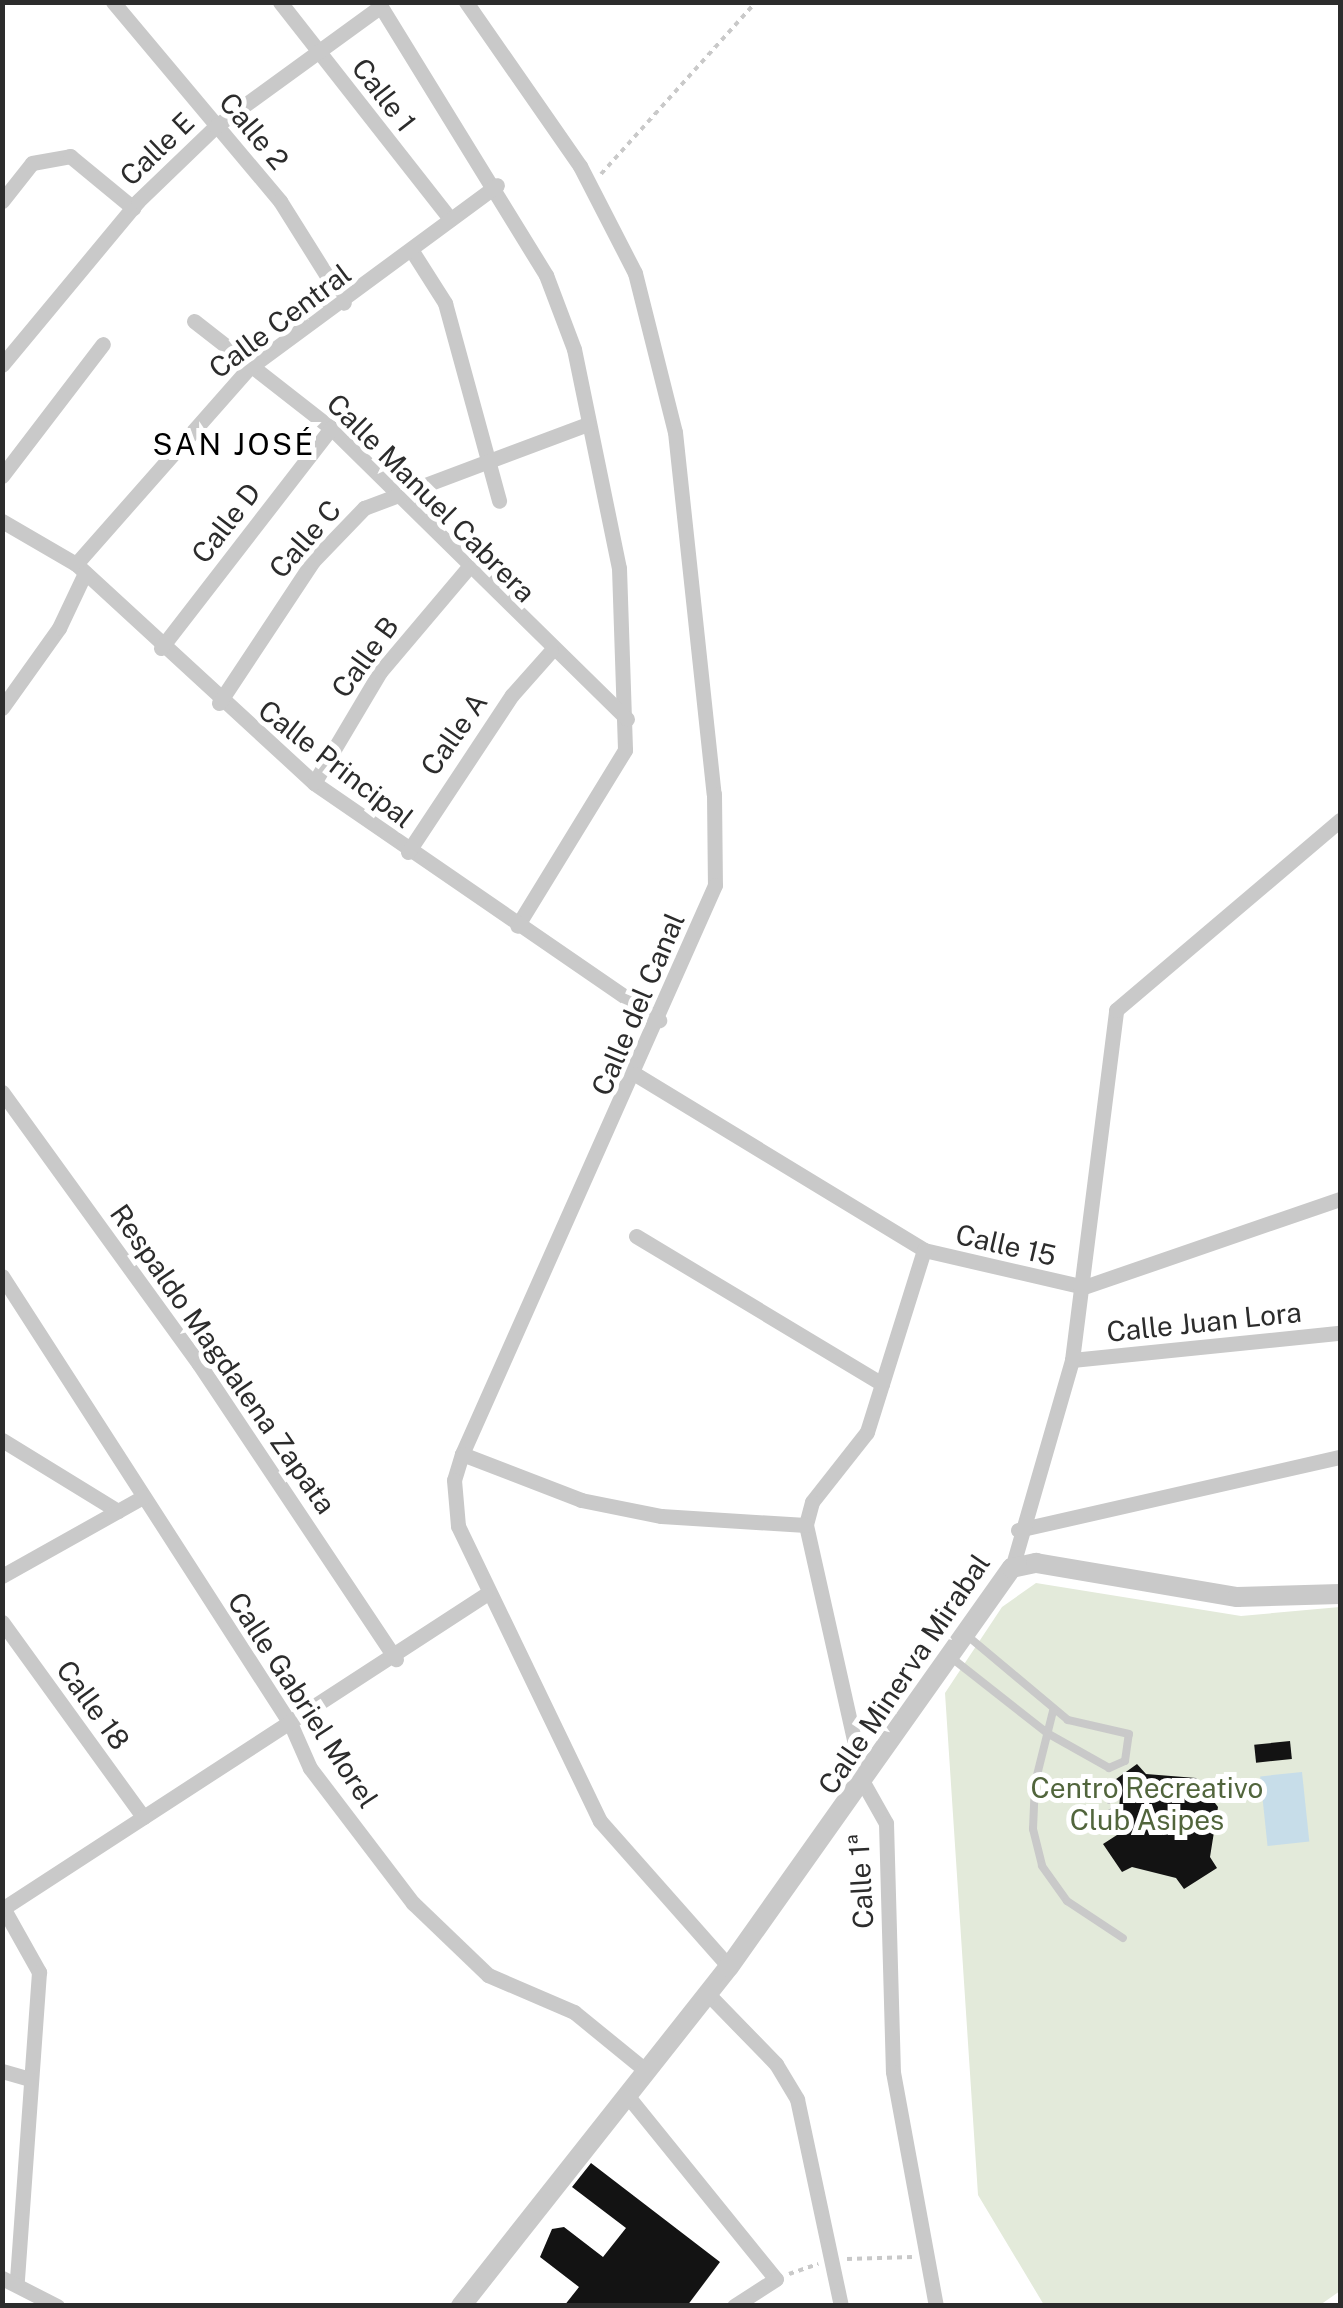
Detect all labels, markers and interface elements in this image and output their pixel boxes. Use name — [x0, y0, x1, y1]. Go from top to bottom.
street label: Calle 1 — [345, 51, 423, 139]
street label: Calle 2 — [212, 86, 296, 176]
street label: Calle E — [113, 105, 201, 193]
street label: Calle Central — [202, 257, 358, 385]
street label: Calle Manuel Cabrera — [320, 387, 542, 609]
district label: SAN JOSÉ — [152, 426, 316, 462]
street label: Calle D — [184, 476, 268, 570]
street label: Calle C — [262, 493, 348, 585]
street label: Calle B — [324, 610, 406, 704]
street label: Calle A — [414, 686, 494, 782]
street label: Calle Principal — [252, 693, 420, 835]
street label: Calle del Canal — [584, 907, 692, 1101]
street label: Respaldo Magdalena Zapata — [103, 1198, 343, 1520]
street label: Calle 15 — [952, 1217, 1060, 1273]
street label: Calle Juan Lora — [1105, 1295, 1303, 1349]
street label: Calle Minerva Mirabal — [811, 1547, 997, 1801]
street label: Calle Gabriel Morel — [221, 1586, 385, 1814]
street label: Calle 18 — [49, 1654, 137, 1756]
park label: Centro Recreativo Club Asipes — [1030, 1771, 1264, 1837]
street label: Calle 1ª — [842, 1832, 880, 1930]

